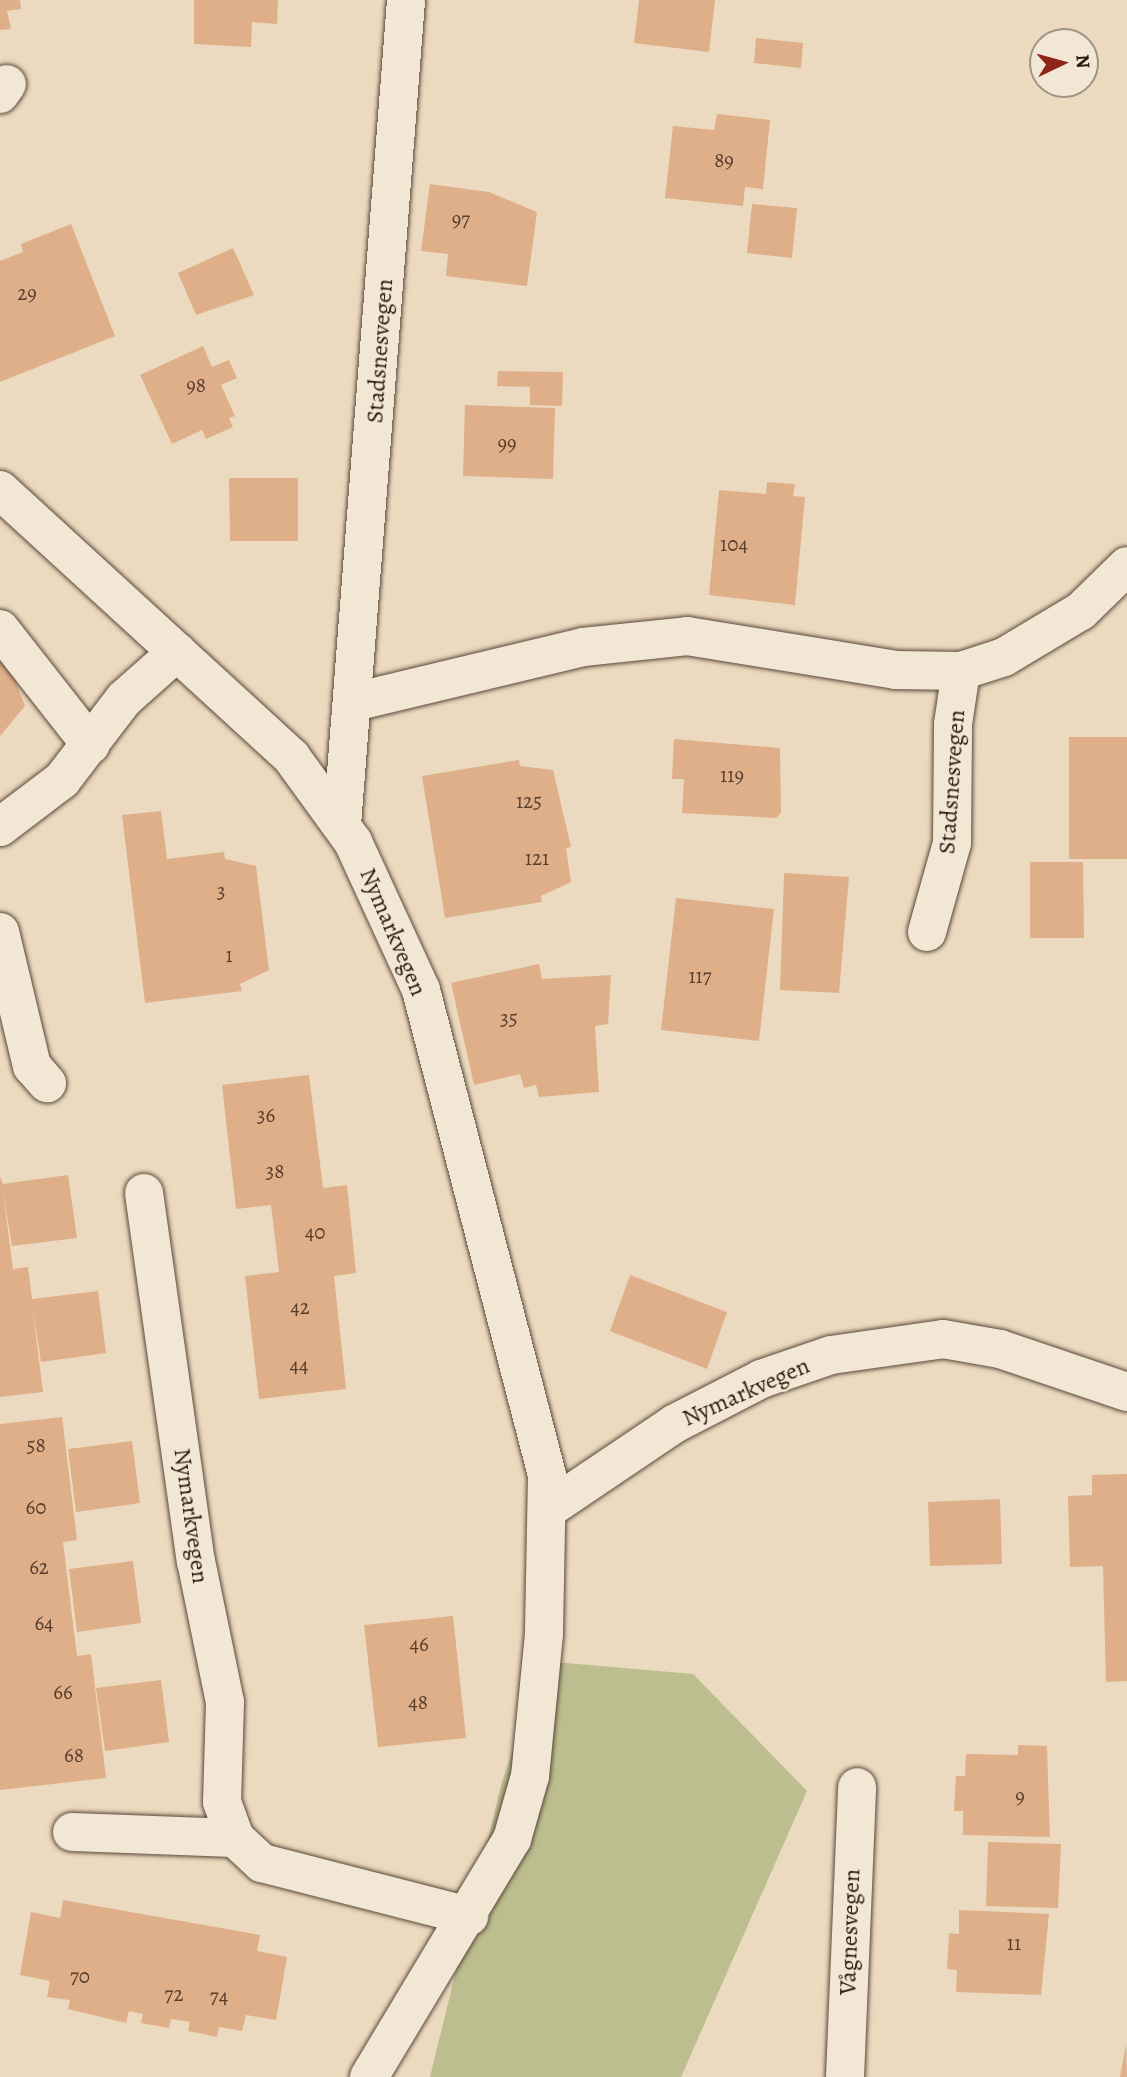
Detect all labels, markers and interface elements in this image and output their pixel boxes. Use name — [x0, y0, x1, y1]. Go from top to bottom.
north arrow — [1029, 28, 1099, 98]
text: N — [1069, 53, 1096, 69]
house number: 89 — [714, 147, 734, 173]
house number: 97 — [452, 206, 470, 232]
street label: Stadsnesvegen — [361, 278, 399, 424]
house number: 29 — [17, 280, 37, 306]
house number: 98 — [186, 372, 206, 398]
house number: 99 — [497, 430, 517, 456]
house number: 104 — [720, 531, 748, 557]
street label: Stadsnesvegen — [933, 709, 971, 855]
house number: 119 — [720, 762, 744, 788]
house number: 125 — [516, 788, 542, 814]
house number: 121 — [525, 845, 549, 871]
street label: Nymarkvegen — [353, 864, 433, 1000]
house number: 3 — [217, 878, 225, 904]
house number: 1 — [225, 942, 233, 968]
house number: 117 — [688, 963, 712, 989]
house number: 35 — [500, 1005, 518, 1031]
house number: 36 — [257, 1102, 275, 1128]
house number: 38 — [266, 1158, 284, 1184]
house number: 40 — [305, 1219, 325, 1245]
house number: 42 — [290, 1294, 310, 1320]
street label: Nymarkvegen — [678, 1351, 814, 1433]
house number: 44 — [289, 1352, 309, 1378]
house number: 58 — [26, 1432, 46, 1458]
street label: Nymarkvegen — [167, 1447, 215, 1585]
house number: 60 — [26, 1494, 46, 1520]
house number: 62 — [29, 1554, 49, 1580]
house number: 64 — [34, 1610, 54, 1636]
house number: 46 — [409, 1631, 429, 1657]
house number: 66 — [53, 1679, 73, 1705]
house number: 48 — [408, 1689, 428, 1715]
house number: 68 — [64, 1742, 84, 1768]
house number: 9 — [1015, 1783, 1025, 1809]
street label: Vågnesvegen — [833, 1868, 867, 1996]
house number: 11 — [1007, 1930, 1021, 1956]
house number: 70 — [70, 1963, 90, 1989]
house number: 72 — [165, 1981, 183, 2007]
house number: 74 — [210, 1983, 228, 2009]

